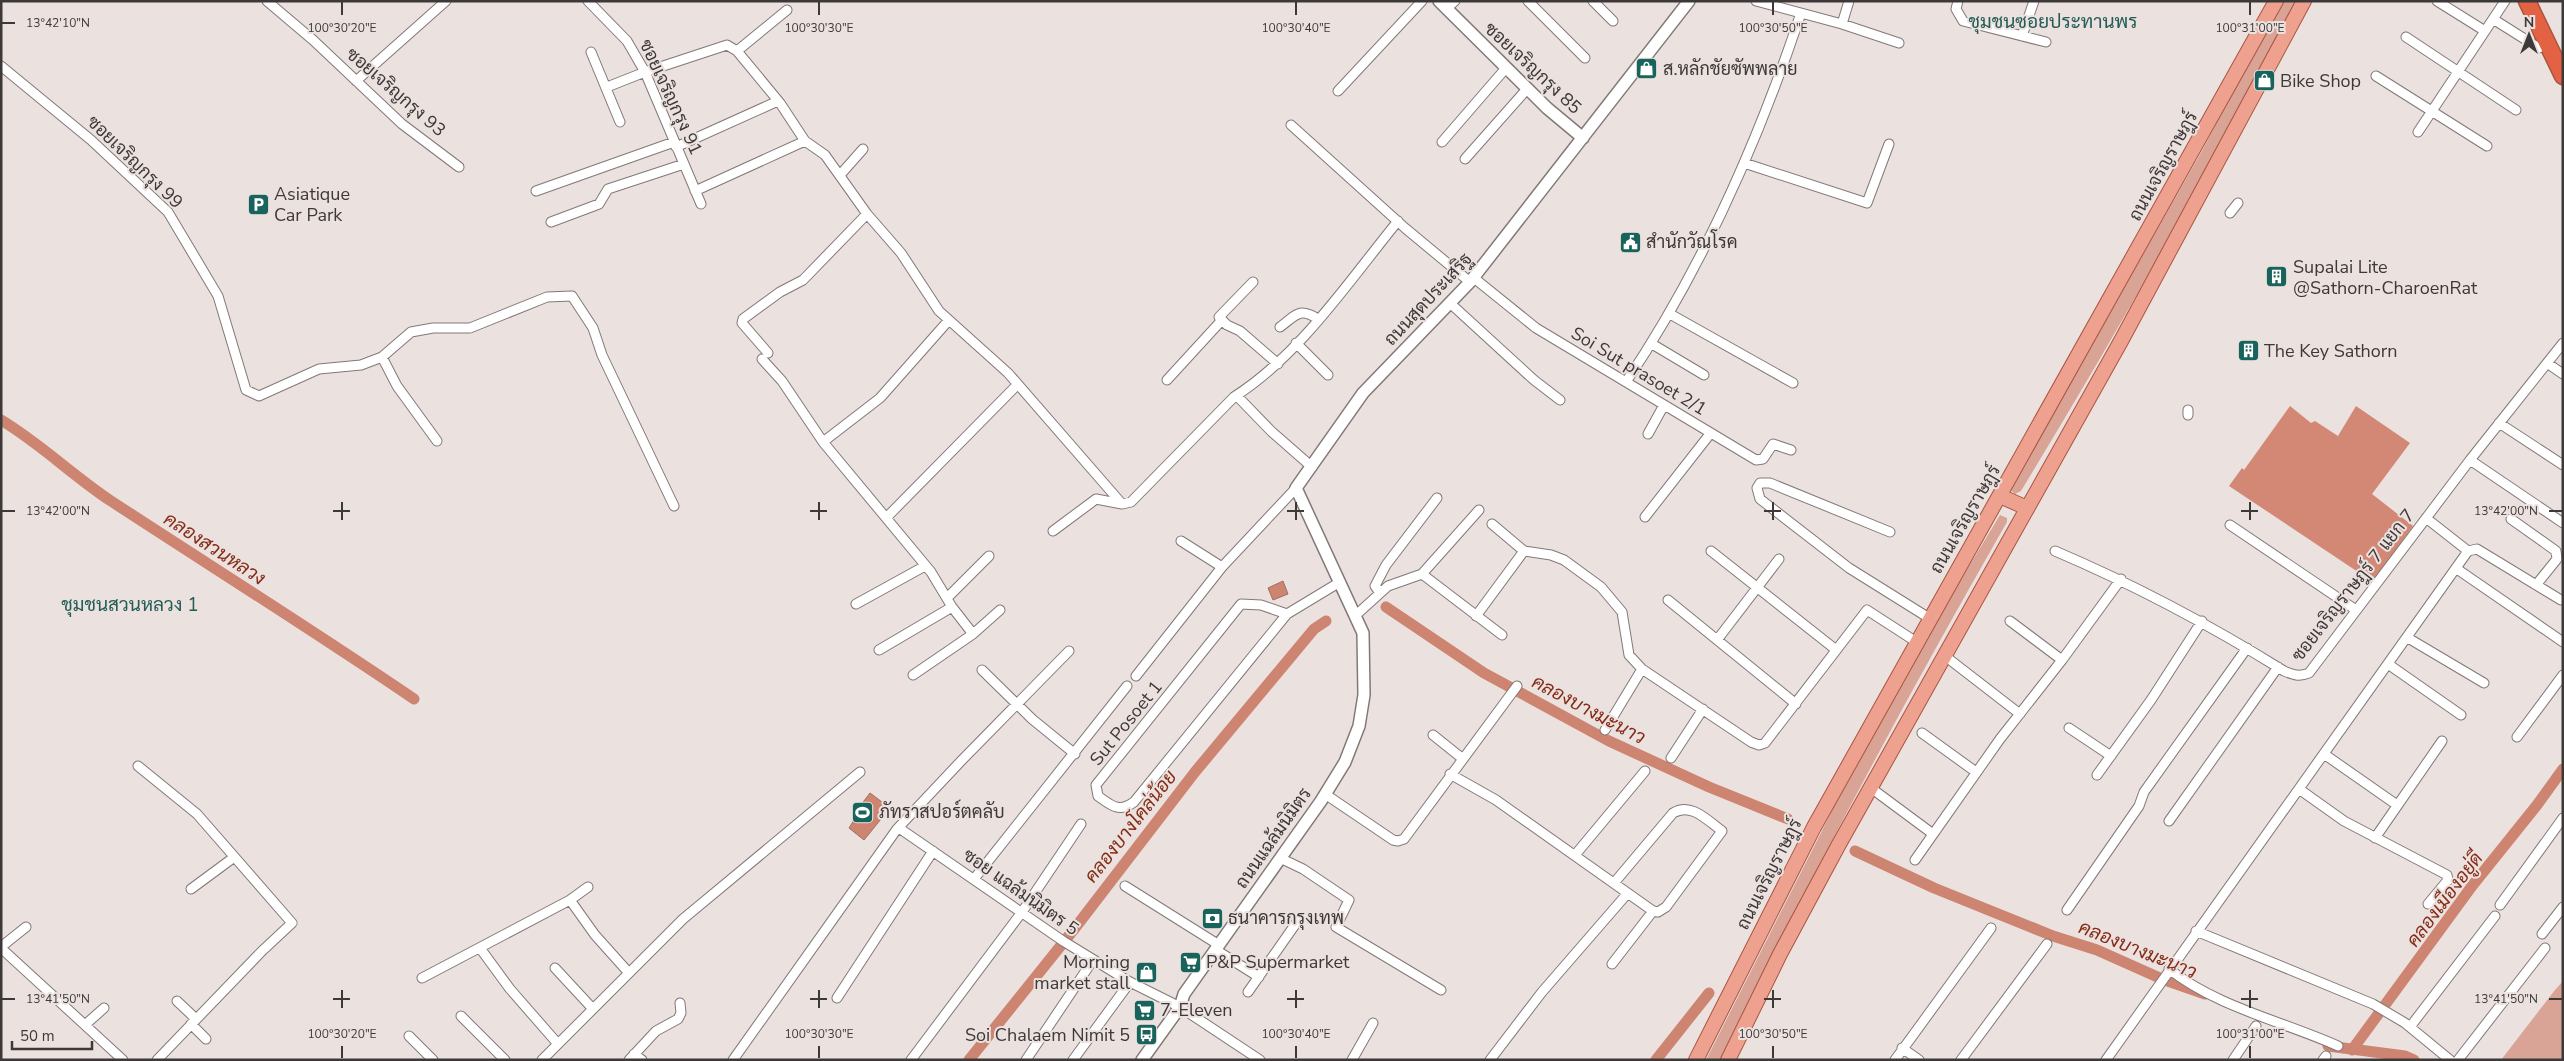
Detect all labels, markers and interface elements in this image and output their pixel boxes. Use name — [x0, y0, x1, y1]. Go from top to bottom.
district label: ชุมชนซอยประทานพร — [1969, 9, 2138, 35]
north arrow — [2504, 10, 2554, 60]
text: N — [2524, 13, 2534, 32]
text: 13°42'10"N — [26, 15, 90, 31]
street label: ซอยเจริญกรุง 85 — [1479, 17, 1587, 119]
text: 100°30'20"E — [307, 20, 377, 36]
text: 100°30'30"E — [784, 20, 854, 36]
text: 100°30'40"E — [1261, 20, 1331, 36]
text: 100°30'50"E — [1738, 20, 1808, 36]
text: 100°31'00"E — [2215, 20, 2285, 36]
street label: ซอยเจริญกรุง 91 — [634, 35, 708, 159]
street label: ซอยเจริญกรุง 93 — [341, 42, 451, 142]
shop icon: ส.หลักชัยซัพพลาย — [1635, 57, 1659, 81]
place label: ส.หลักชัยซัพพลาย — [1663, 57, 1797, 81]
shop icon: Bike Shop — [2252, 69, 2276, 93]
place label: Bike Shop — [2280, 69, 2361, 93]
street label: ถนนเจริญราษฎร์ — [2122, 106, 2203, 225]
street label: ซอยเจริญกรุง 99 — [82, 110, 188, 214]
place label: Asiatique Car Park — [274, 182, 350, 227]
parking icon: Asiatique Car Park — [246, 192, 270, 216]
place label: สำนักวัณโรค — [1646, 229, 1738, 254]
public building icon: สำนักวัณโรค — [1618, 230, 1642, 254]
street label: ถนนสุดประเสริฐ — [1379, 247, 1477, 351]
place label: Supalai Lite @Sathorn-CharoenRat — [2293, 255, 2478, 300]
building icon: Supalai Lite @Sathorn-CharoenRat — [2265, 265, 2289, 289]
street label: Soi Sut prasoet 2/1 — [1567, 321, 1711, 421]
building icon: The Key Sathorn — [2236, 339, 2260, 363]
place label: The Key Sathorn — [2264, 339, 2397, 363]
street label: ถนนเจริญราษฎร์ — [1923, 459, 2006, 578]
text: 13°42'00"N — [26, 503, 90, 519]
street label: ซอยเจริญราษฎร์ 7 แยก 7 — [2285, 503, 2420, 666]
text: 13°42'00"N — [2474, 503, 2538, 519]
water label: คลองสวนหลวง — [158, 506, 271, 592]
district label: ชุมชนสวนหลวง 1 — [61, 592, 199, 618]
water label: คลองบางมะนาว — [1527, 669, 1650, 751]
street label: Sut Posoet 1 — [1084, 675, 1168, 771]
water label: คลองบางโคล่น้อย — [1079, 765, 1183, 888]
street label: ถนนแฉล้มนิมิตร — [1229, 783, 1317, 893]
place label: ภัทราสปอร์ตคลับ — [879, 799, 1005, 824]
sports icon: ภัทราสปอร์ตคลับ — [851, 800, 875, 824]
street label: ถนนเจริญราษฎร์ — [1730, 814, 1808, 934]
street label: ซอย แฉล้มนิมิตร 5 — [958, 843, 1084, 941]
water label: คลองเมืองอยู่ดี — [2400, 846, 2490, 952]
bank icon: ธนาคารกรุงเทพ — [1200, 906, 1224, 930]
place label: ธนาคารกรุงเทพ — [1228, 906, 1344, 930]
water label: คลองบางมะนาว — [2075, 914, 2201, 985]
place label: Morning market stall — [1034, 950, 1131, 995]
supermarket icon: P&P Supermarket — [1178, 950, 1202, 974]
place label: P&P Supermarket — [1206, 950, 1350, 974]
shop icon: Morning market stall — [1134, 960, 1158, 984]
text: 13°41'50"N — [26, 991, 90, 1007]
text: 13°41'50"N — [2474, 991, 2538, 1007]
supermarket icon: 7-Eleven — [1132, 998, 1156, 1022]
place label: 7-Eleven — [1160, 998, 1233, 1022]
scale bar — [12, 1018, 92, 1050]
place label: Soi Chalaem Nimit 5 — [965, 1023, 1130, 1047]
bus stop icon: Soi Chalaem Nimit 5 — [1134, 1023, 1158, 1047]
text: 50 m — [20, 1026, 55, 1046]
text: 100°30'20"E — [307, 1026, 377, 1042]
text: 100°30'30"E — [784, 1026, 854, 1042]
text: 100°30'40"E — [1261, 1026, 1331, 1042]
text: 100°30'50"E — [1738, 1026, 1808, 1042]
text: 100°31'00"E — [2215, 1026, 2285, 1042]

